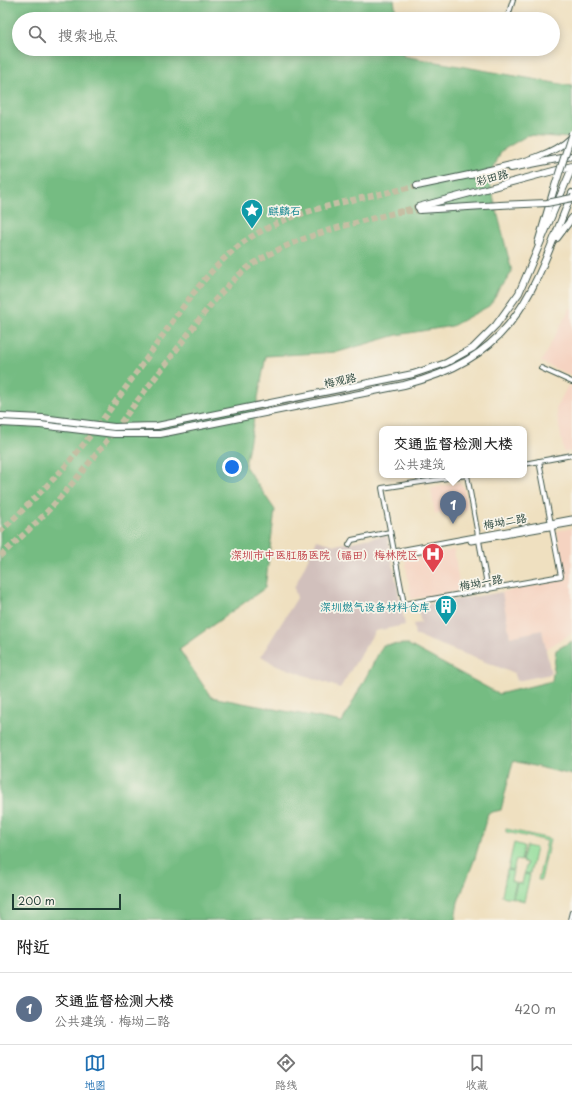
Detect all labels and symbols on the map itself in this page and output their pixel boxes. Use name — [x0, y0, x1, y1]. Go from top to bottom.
street label: 彩田路 — [474, 165, 510, 189]
place icon: 麒麟石 — [239, 197, 265, 230]
place label: 麒麟石 — [268, 202, 301, 219]
street label: 梅观路 — [322, 368, 358, 392]
your location — [222, 457, 242, 477]
pin: 1 — [440, 491, 466, 524]
street label: 梅坳二路 — [482, 509, 528, 533]
hospital icon: 深圳市中医肛肠医院（福田）梅林院区 — [420, 541, 446, 574]
place label: 深圳市中医肛肠医院（福田）梅林院区 — [231, 546, 418, 563]
street label: 梅坳一路 — [458, 570, 504, 594]
building icon: 深圳燃气设备材料仓库 — [433, 593, 459, 626]
place label: 深圳燃气设备材料仓库 — [320, 598, 430, 615]
scale bar — [12, 892, 121, 911]

